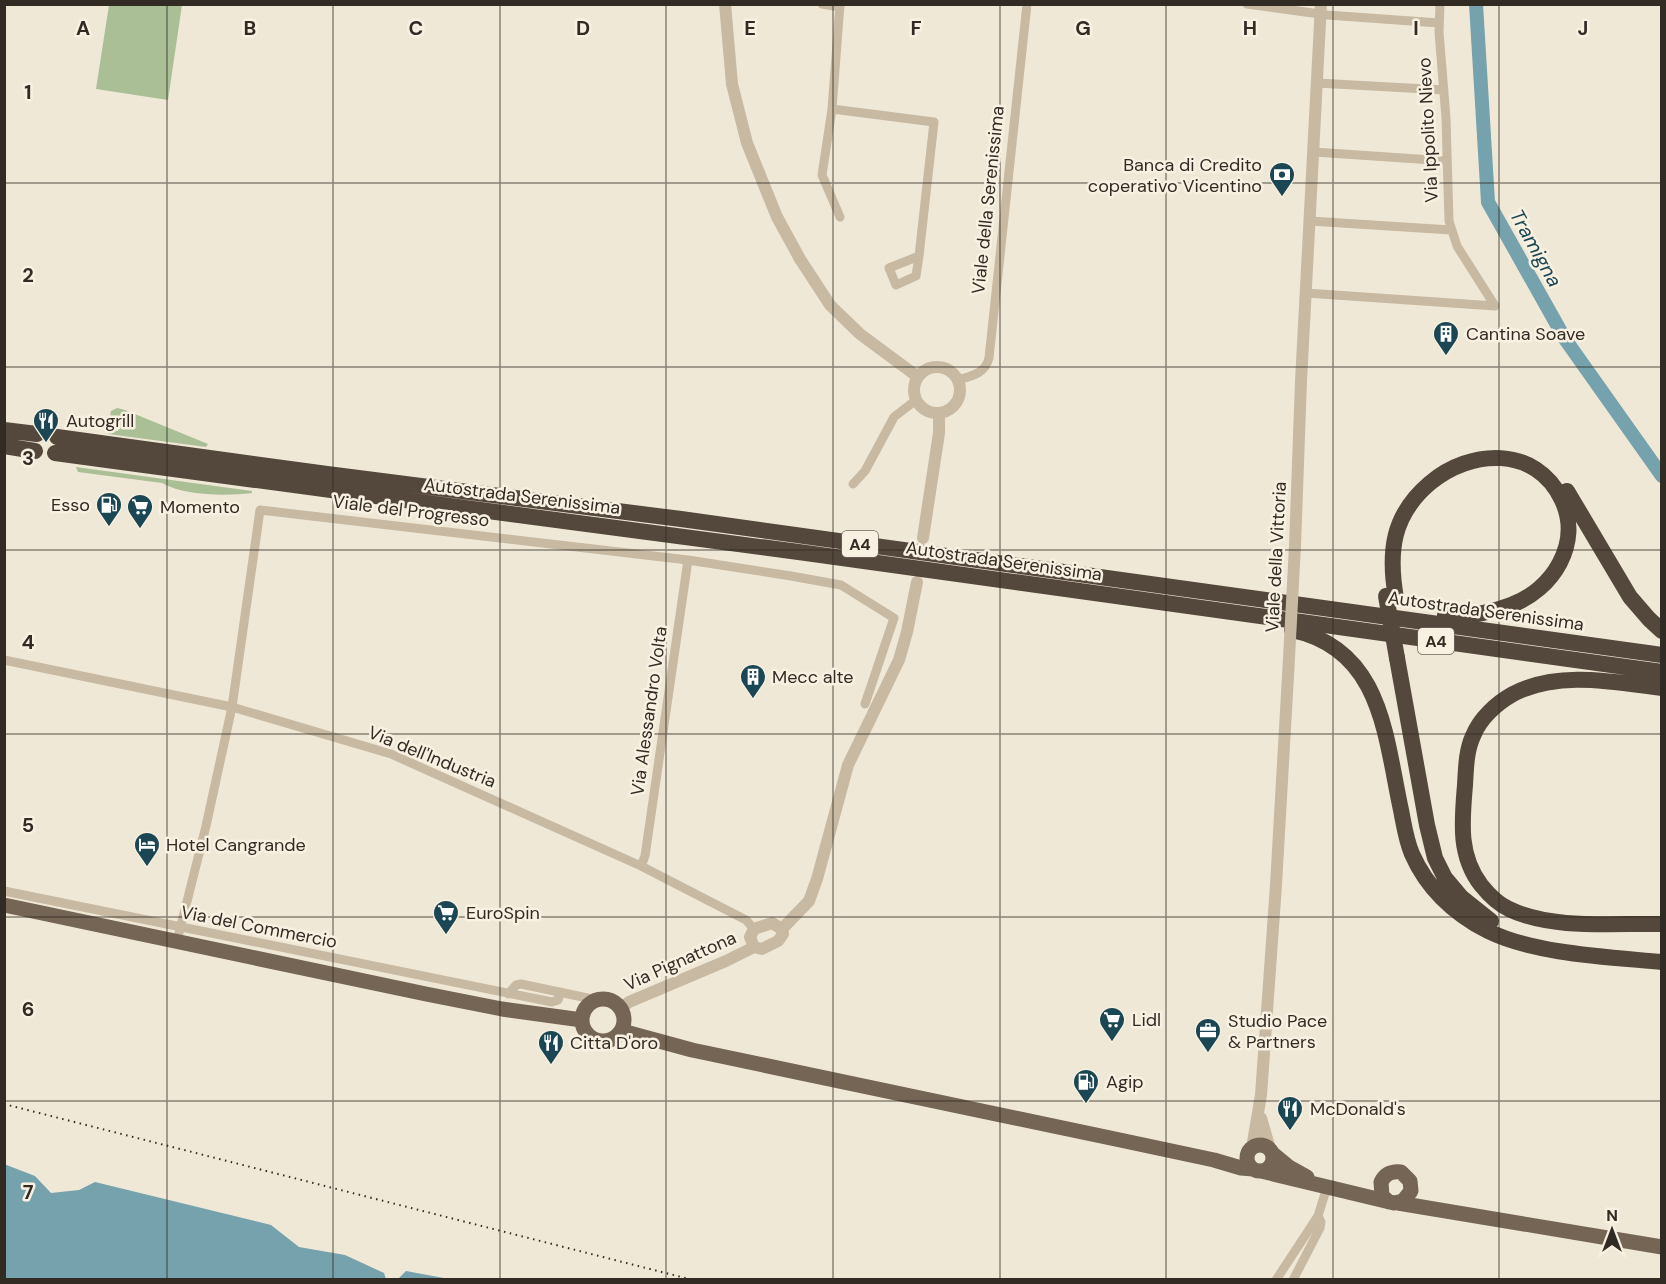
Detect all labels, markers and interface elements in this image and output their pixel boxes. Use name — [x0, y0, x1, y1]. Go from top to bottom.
text: A — [76, 15, 90, 41]
text: B — [244, 15, 256, 41]
text: C — [409, 15, 423, 41]
text: D — [576, 15, 590, 41]
text: E — [744, 15, 756, 41]
text: F — [910, 15, 922, 41]
text: G — [1075, 15, 1091, 41]
text: H — [1243, 15, 1257, 41]
text: I — [1413, 15, 1419, 41]
text: J — [1578, 15, 1588, 41]
street label: Via Ippolito Nievo — [1412, 57, 1444, 203]
text: 1 — [24, 79, 32, 105]
street label: Viale della Serenissima — [966, 105, 1010, 295]
place label: Banca di Credito coperativo Vicentino — [1088, 153, 1262, 198]
bank icon: Banca di Credito coperativo Vicentino — [1267, 160, 1297, 198]
water label: Tramigna — [1504, 205, 1568, 291]
text: 2 — [22, 262, 34, 288]
building icon: Cantina Soave — [1431, 319, 1461, 357]
place label: Cantina Soave — [1466, 322, 1585, 346]
restaurant icon: Autogrill — [31, 406, 61, 444]
place label: Autogrill — [66, 409, 134, 433]
text: 3 — [22, 445, 34, 471]
street label: Autostrada Serenissima — [422, 472, 622, 520]
street label: Viale della Vittoria — [1260, 481, 1292, 633]
street label: Viale del Progresso — [331, 489, 491, 533]
fuel station icon: Esso — [94, 490, 124, 528]
supermarket icon: Momento — [125, 492, 155, 530]
place label: Esso — [51, 493, 90, 517]
place label: Momento — [160, 495, 240, 519]
road number: A4 — [842, 531, 878, 557]
street label: Autostrada Serenissima — [904, 535, 1104, 587]
street label: Autostrada Serenissima — [1386, 585, 1586, 637]
street label: Via Alessandro Volta — [625, 625, 673, 797]
road number: A4 — [1418, 628, 1454, 654]
text: 4 — [22, 629, 35, 655]
building icon: Mecc alte — [738, 662, 768, 700]
place label: Mecc alte — [772, 665, 854, 689]
street label: Via dell'Industria — [364, 720, 500, 794]
text: 5 — [22, 812, 34, 838]
hotel icon: Hotel Cangrande — [132, 830, 162, 868]
place label: Hotel Cangrande — [166, 833, 306, 857]
supermarket icon: EuroSpin — [431, 898, 461, 936]
street label: Via del Commercio — [179, 900, 339, 954]
place label: EuroSpin — [466, 901, 540, 925]
street label: Via Pignattona — [620, 926, 740, 996]
text: 6 — [22, 996, 34, 1022]
supermarket icon: Lidl — [1097, 1005, 1127, 1043]
place label: Lidl — [1132, 1008, 1161, 1032]
place label: Studio Pace & Partners — [1228, 1009, 1327, 1054]
office icon: Studio Pace & Partners — [1193, 1016, 1223, 1054]
restaurant icon: Citta D'oro — [536, 1028, 566, 1066]
place label: Citta D'oro — [570, 1031, 658, 1055]
fuel station icon: Agip — [1071, 1067, 1101, 1105]
place label: Agip — [1106, 1070, 1144, 1094]
restaurant icon: McDonald's — [1275, 1094, 1305, 1132]
place label: McDonald's — [1310, 1097, 1406, 1121]
text: 7 — [23, 1179, 34, 1205]
north arrow — [1582, 1200, 1642, 1260]
text: N — [1606, 1205, 1618, 1226]

